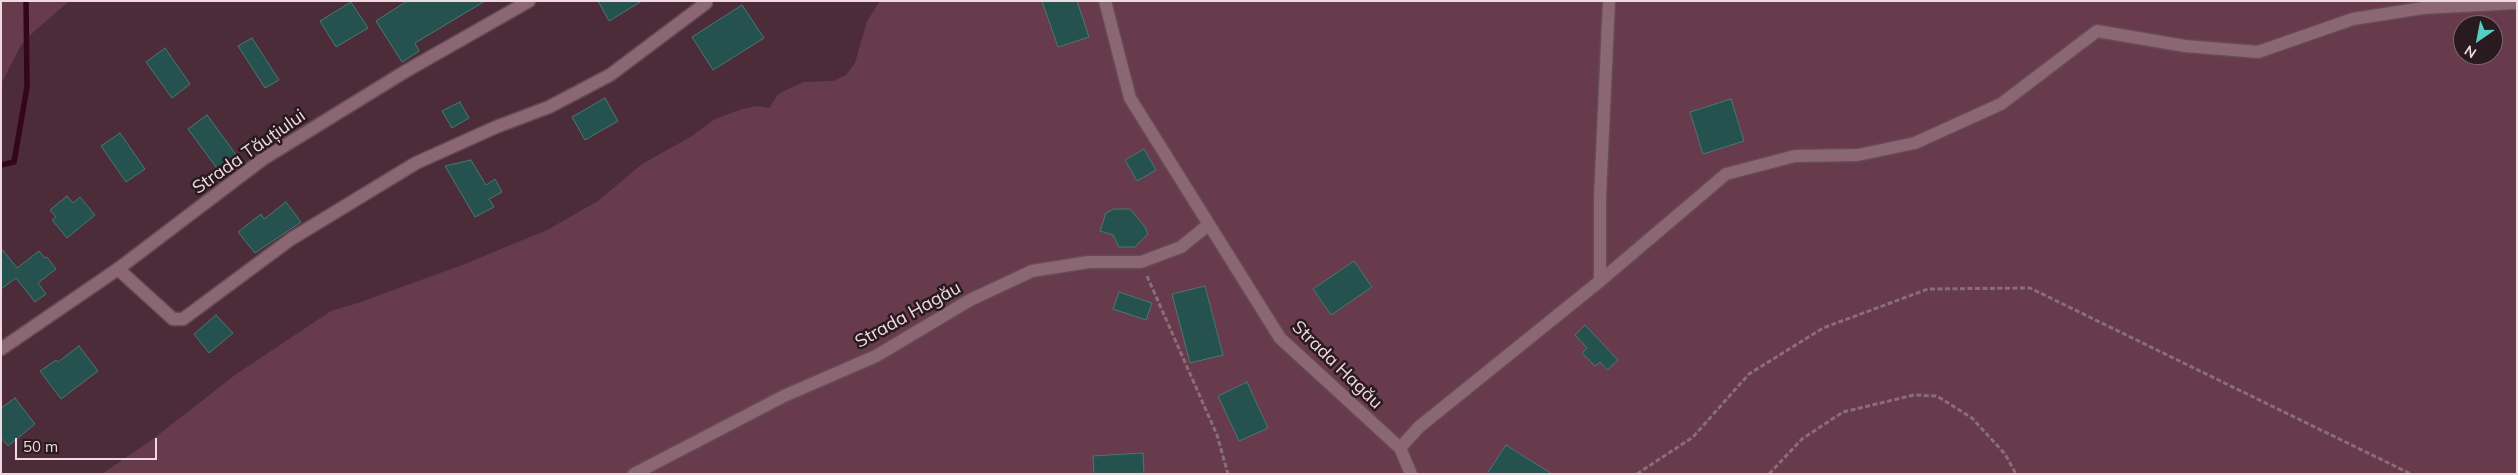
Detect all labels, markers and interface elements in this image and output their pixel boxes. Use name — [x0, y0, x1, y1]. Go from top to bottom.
north arrow — [2453, 15, 2503, 65]
text: N — [2461, 41, 2480, 62]
street label: Strada Tăuțiului — [188, 105, 310, 199]
street label: Strada Hagău — [851, 277, 965, 353]
street label: Strada Hagău — [1287, 316, 1387, 414]
scale bar — [18, 428, 160, 460]
text: 50 m — [23, 437, 58, 456]

